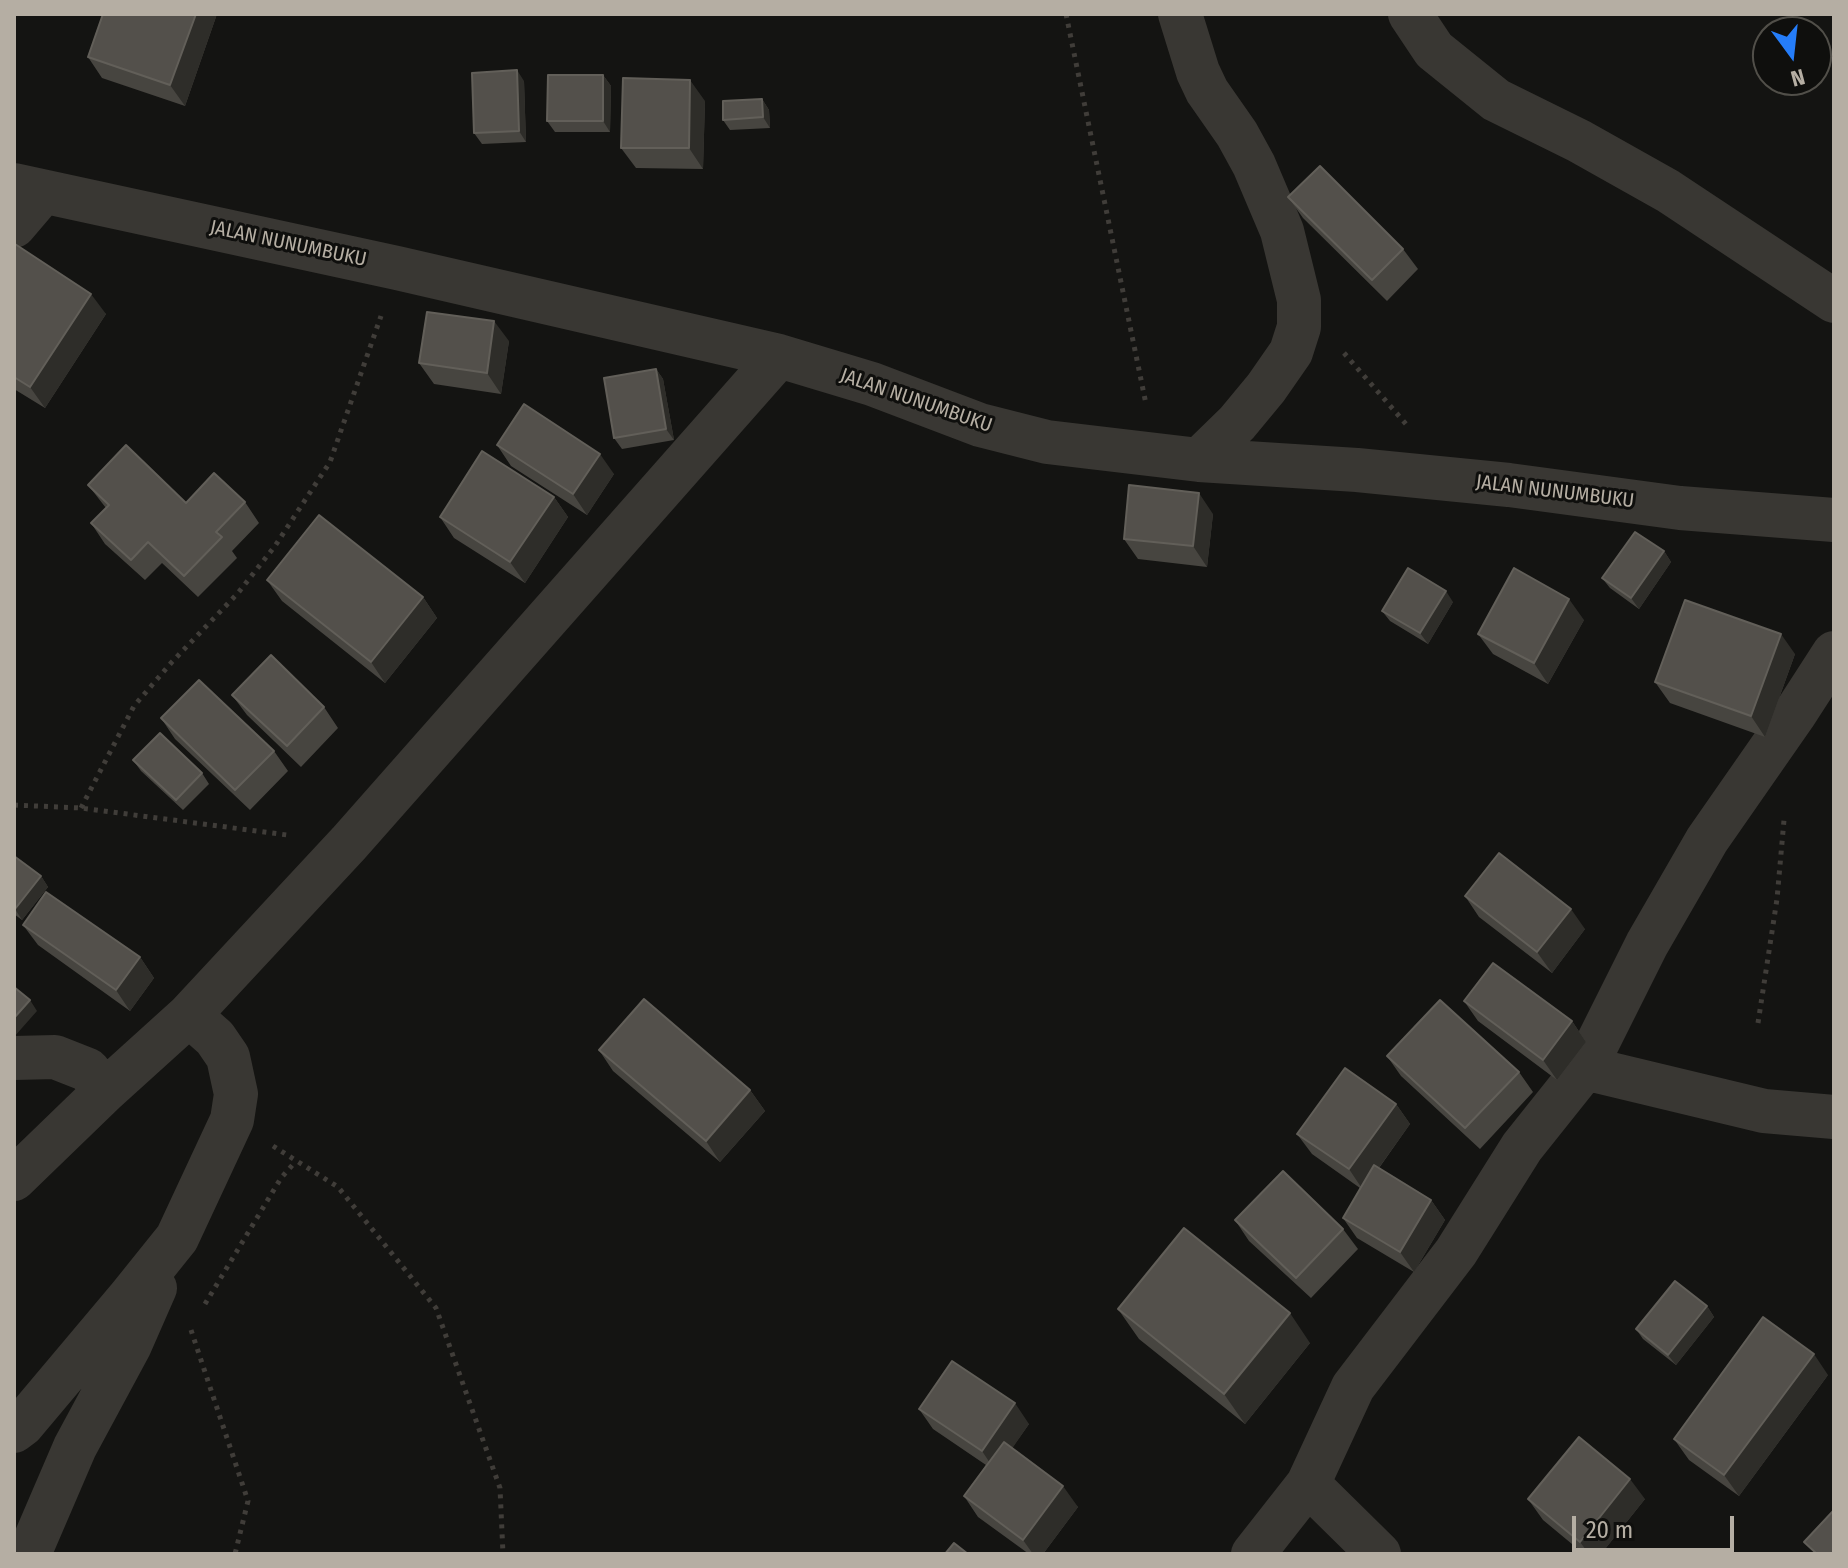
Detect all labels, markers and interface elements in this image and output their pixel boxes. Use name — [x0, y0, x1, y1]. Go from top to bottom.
north arrow — [1752, 16, 1832, 96]
text: N — [1788, 63, 1808, 92]
street label: JALAN NUNUMBUKU — [208, 216, 368, 272]
street label: JALAN NUNUMBUKU — [837, 364, 995, 438]
street label: JALAN NUNUMBUKU — [1475, 470, 1635, 514]
scale bar — [1576, 1500, 1738, 1550]
text: 20 m — [1586, 1516, 1633, 1544]

